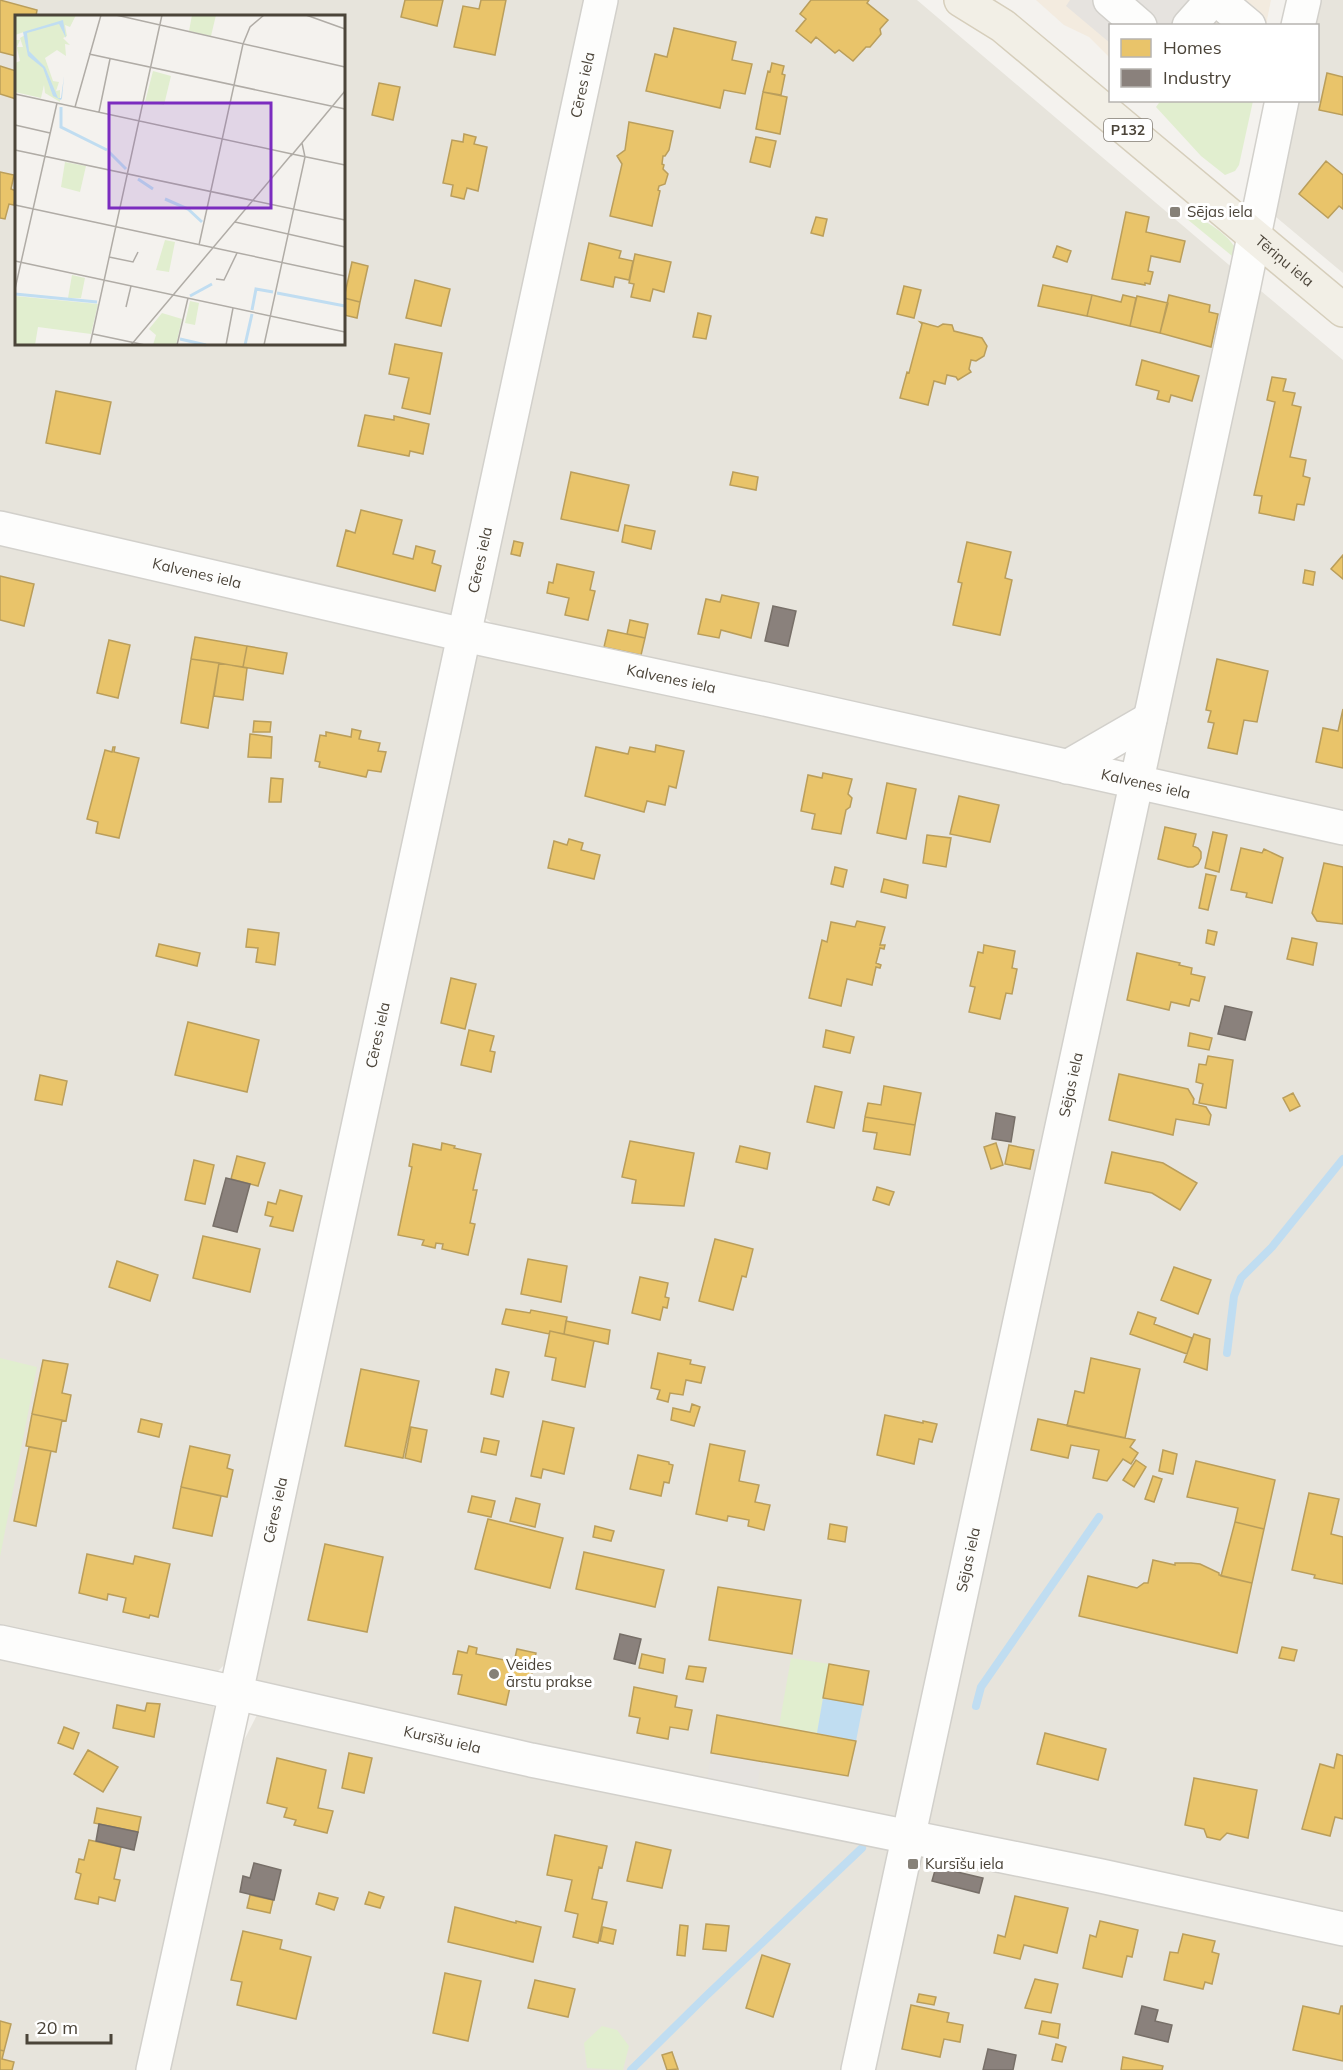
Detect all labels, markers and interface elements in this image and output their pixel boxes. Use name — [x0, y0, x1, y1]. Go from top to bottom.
inset map — [15, 15, 345, 345]
legend — [1109, 24, 1319, 102]
text: Homes — [1163, 36, 1222, 59]
street label: Cēres iela — [566, 50, 599, 120]
text: Industry — [1163, 66, 1232, 89]
road number: P132 — [1104, 119, 1152, 141]
place label: Sējas iela — [1187, 202, 1253, 221]
marker: Sējas iela — [1168, 205, 1182, 219]
street label: Tēriņu iela — [1251, 231, 1318, 291]
street label: Cēres iela — [463, 525, 496, 595]
street label: Kalvenes iela — [151, 553, 243, 592]
street label: Kalvenes iela — [625, 660, 718, 697]
street label: Kalvenes iela — [1099, 764, 1192, 803]
street label: Cēres iela — [361, 1000, 394, 1070]
street label: Sējas iela — [1054, 1050, 1087, 1119]
street label: Cēres iela — [259, 1475, 291, 1545]
street label: Sējas iela — [952, 1526, 984, 1594]
place label: Veides ārstu prakse — [506, 1655, 592, 1691]
marker: Veides ārstu prakse — [487, 1667, 501, 1681]
street label: Kursīšu iela — [402, 1721, 483, 1757]
place label: Kursīšu iela — [925, 1854, 1004, 1873]
marker: Kursīšu iela — [906, 1857, 920, 1871]
scale bar — [27, 2007, 111, 2045]
text: 20 m — [36, 2016, 78, 2039]

